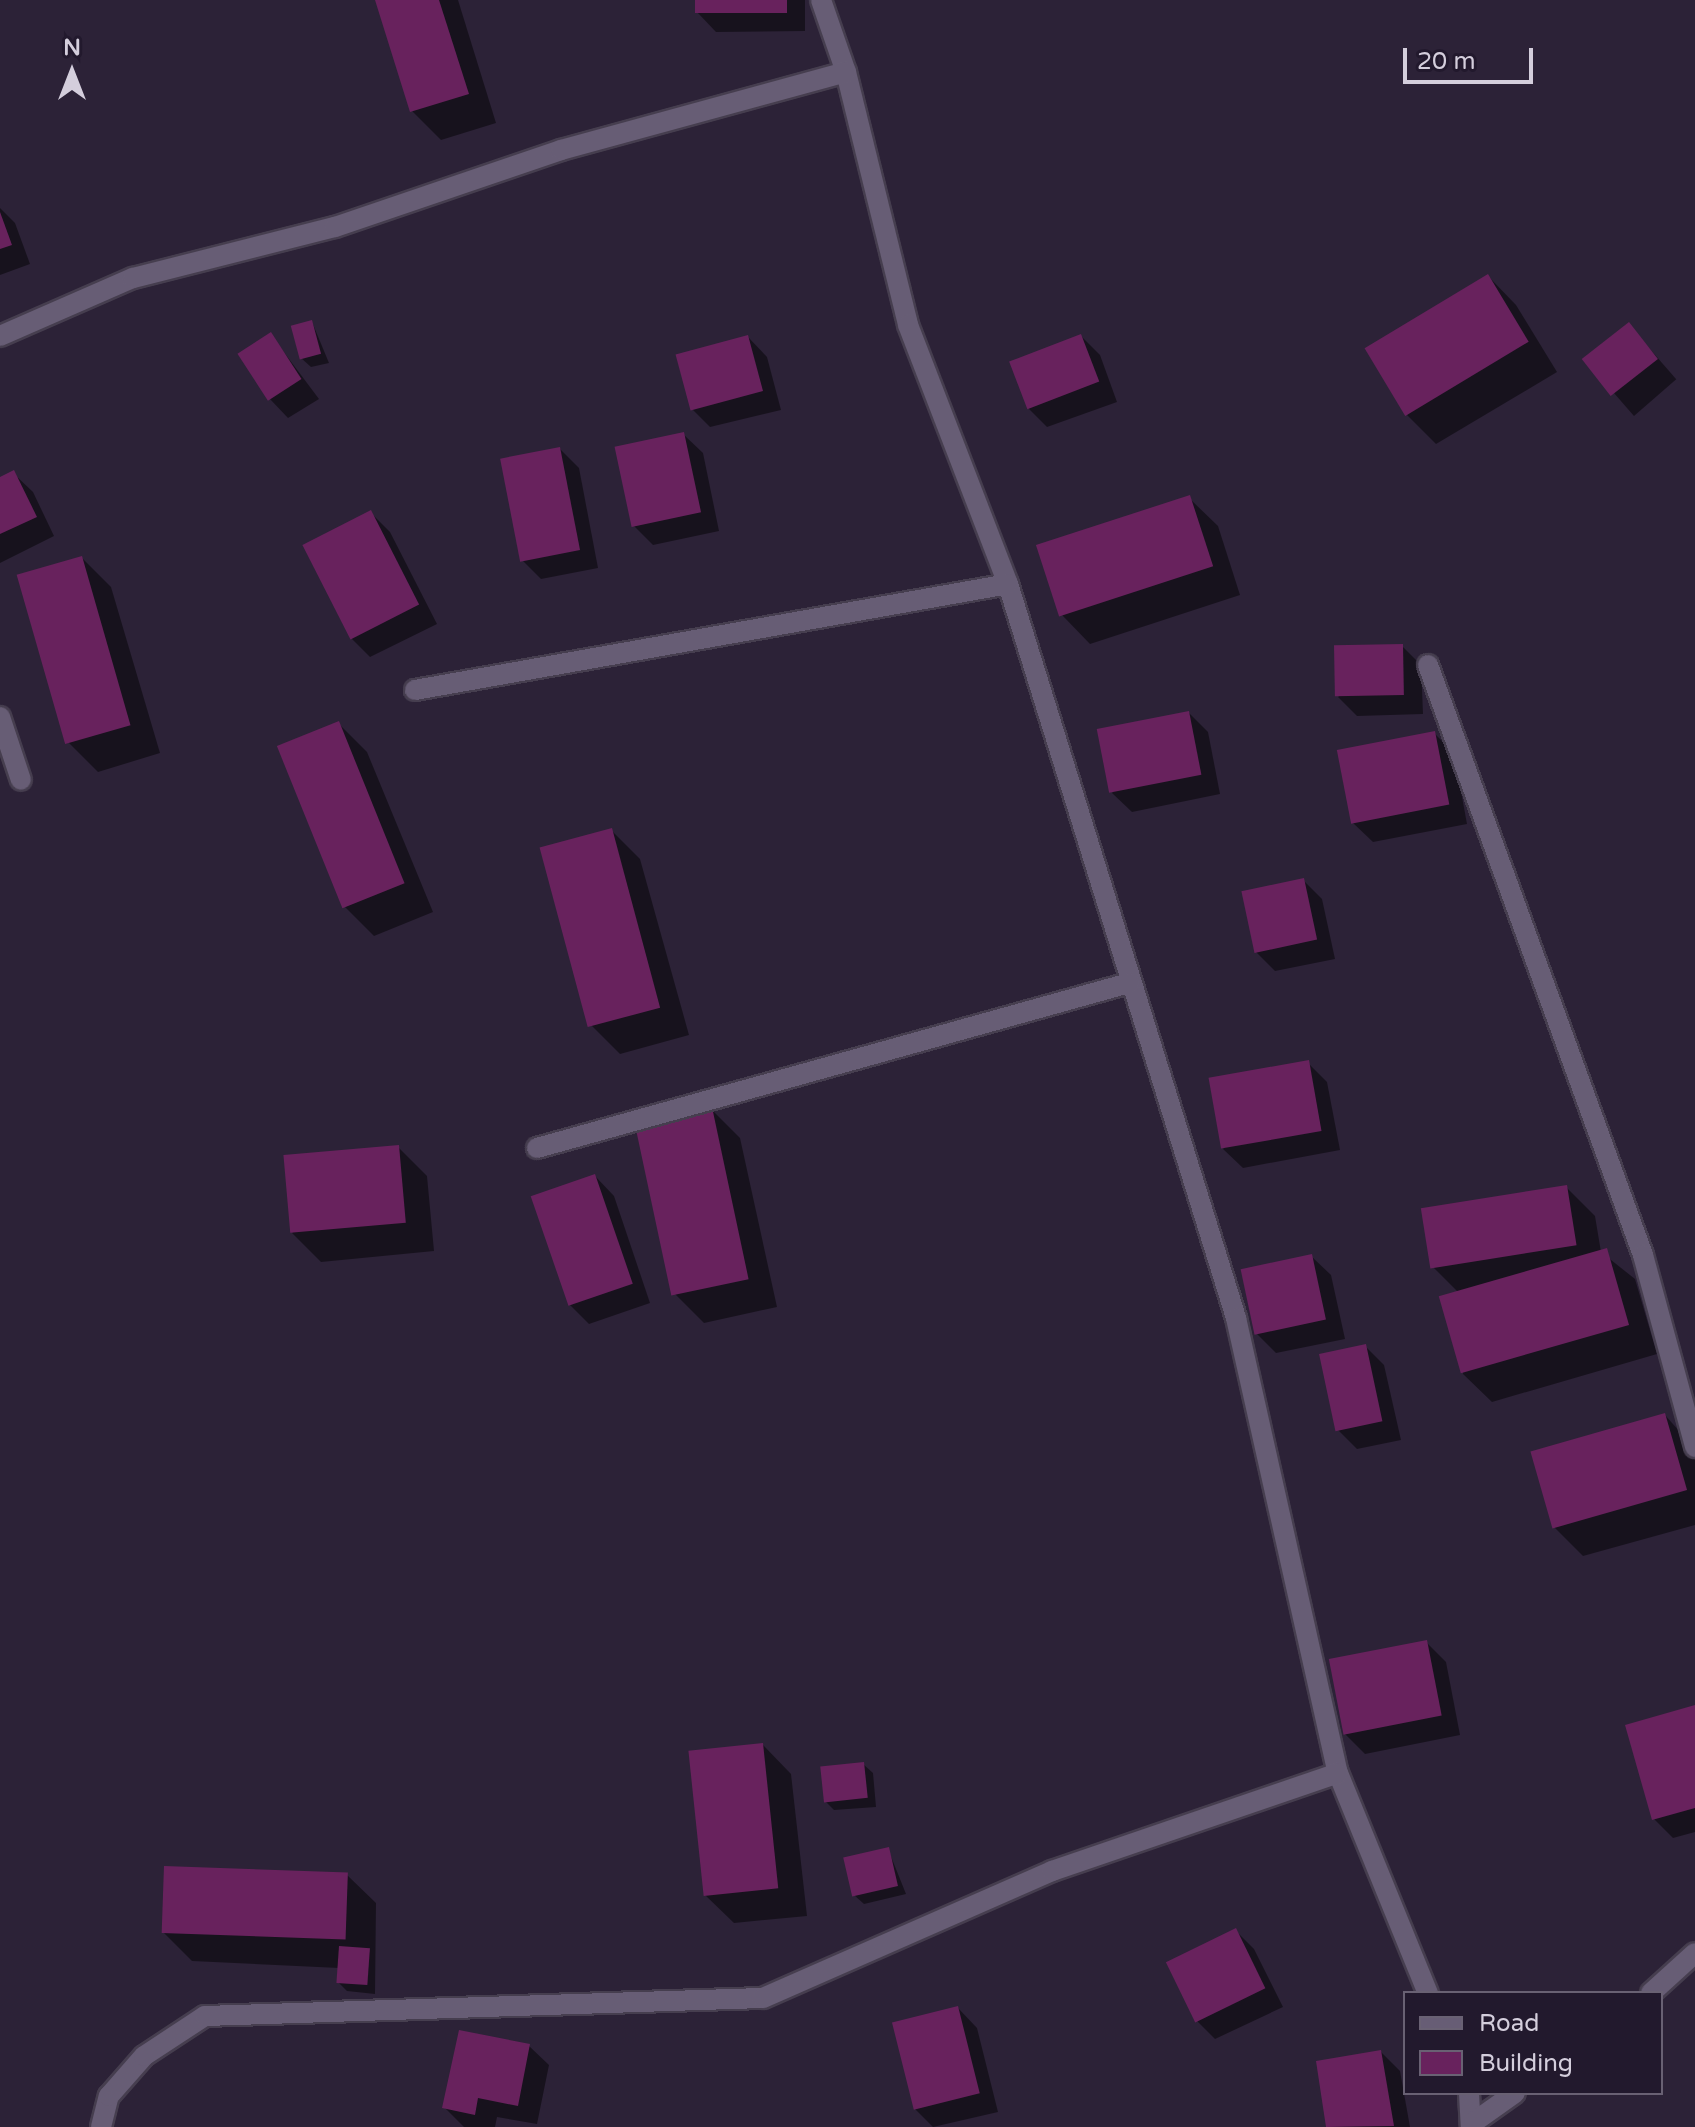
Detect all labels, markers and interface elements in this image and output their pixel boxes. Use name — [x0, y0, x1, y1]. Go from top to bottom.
north arrow — [32, 32, 112, 112]
scale bar — [1407, 32, 1537, 82]
text: N — [63, 35, 81, 61]
text: 20 m — [1417, 47, 1475, 76]
legend — [1403, 1991, 1663, 2095]
text: Road — [1479, 2009, 1539, 2038]
text: Building — [1479, 2049, 1573, 2078]

